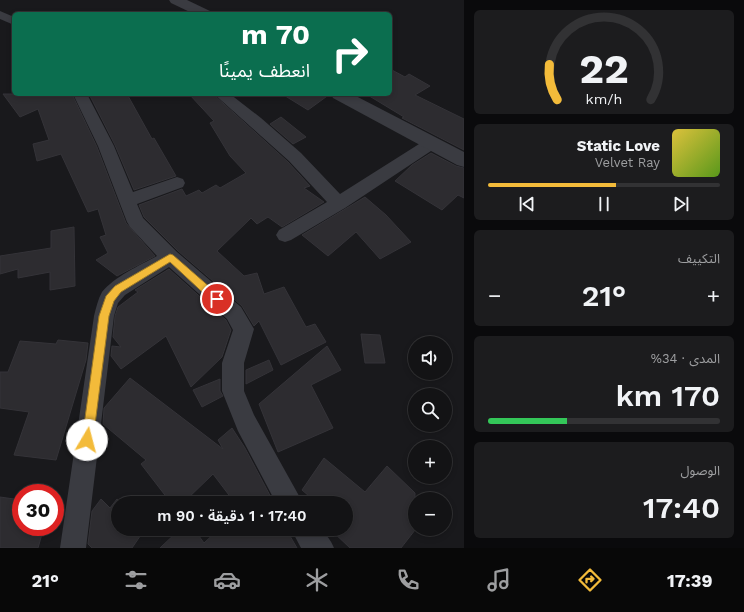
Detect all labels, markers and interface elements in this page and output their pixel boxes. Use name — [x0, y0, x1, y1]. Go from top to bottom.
text: 70 m — [241, 18, 310, 51]
icon: right — [324, 28, 376, 80]
text: 22 — [579, 44, 629, 93]
text: انعطف يمينًا — [219, 60, 310, 81]
text: km/h — [586, 91, 622, 107]
text: Static Love — [577, 137, 660, 155]
text: Velvet Ray — [595, 155, 660, 170]
icon: previous — [516, 193, 538, 215]
icon: pause — [593, 193, 615, 215]
icon: next — [670, 193, 692, 215]
text: التكييف — [678, 251, 720, 266]
text: 21° — [582, 278, 626, 313]
pin — [200, 282, 234, 316]
text: − — [488, 283, 501, 308]
text: + — [707, 283, 720, 308]
icon: arrive — [206, 288, 228, 310]
map controls — [408, 336, 452, 536]
button: sound — [408, 336, 452, 380]
text: المدى · 34% — [651, 351, 720, 366]
text: 170 km — [616, 378, 720, 413]
button: search — [408, 388, 452, 432]
position arrow — [66, 419, 108, 461]
button: + — [408, 440, 452, 484]
text: الوصول — [680, 463, 720, 478]
speed limit sign: 30 — [12, 484, 64, 536]
text: 17:40 — [643, 490, 720, 525]
button: − — [408, 492, 452, 536]
text: 17:40 · 1 دقيقة · 90 m — [157, 507, 307, 525]
icon: filters — [122, 566, 150, 594]
icon: car — [213, 566, 241, 594]
icon: climate — [303, 566, 331, 594]
icon: phone — [394, 566, 422, 594]
icon: music — [485, 566, 513, 594]
icon: directions — [576, 566, 604, 594]
text: 21° — [31, 570, 59, 591]
text: 17:39 — [667, 570, 713, 591]

